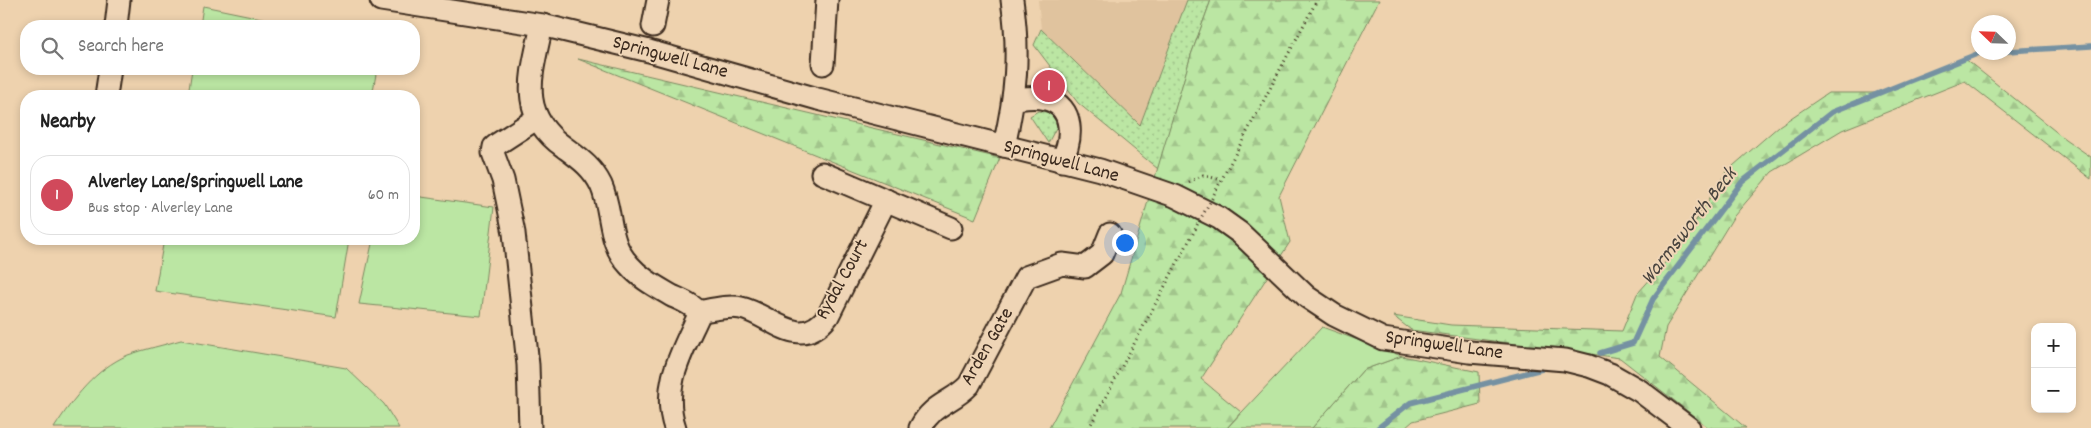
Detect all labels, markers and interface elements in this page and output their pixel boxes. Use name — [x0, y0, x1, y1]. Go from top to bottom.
north arrow — [1971, 15, 2016, 60]
search box — [20, 20, 420, 75]
street label: Springwell Lane — [609, 29, 731, 87]
icon: search — [38, 34, 66, 62]
text: Search here — [78, 34, 164, 61]
pin: 1 — [1033, 67, 1065, 105]
text: Nearby — [40, 108, 95, 138]
street label: Springwell Lane — [1000, 133, 1122, 191]
water label: Warmsworth Beck — [1634, 160, 1747, 292]
text: Alverley Lane/Springwell Lane — [88, 170, 303, 197]
text: 1 — [55, 184, 59, 207]
text: 60 m — [368, 184, 399, 207]
text: Bus stop · Alverley Lane — [88, 197, 233, 220]
your location — [1112, 230, 1138, 256]
street label: Rydal Court — [809, 235, 877, 325]
street label: Arden Gate — [954, 303, 1022, 391]
map controls — [2031, 323, 2076, 413]
button: + — [2031, 323, 2076, 368]
street label: Springwell Lane — [1383, 324, 1505, 368]
button: − — [2031, 368, 2076, 413]

